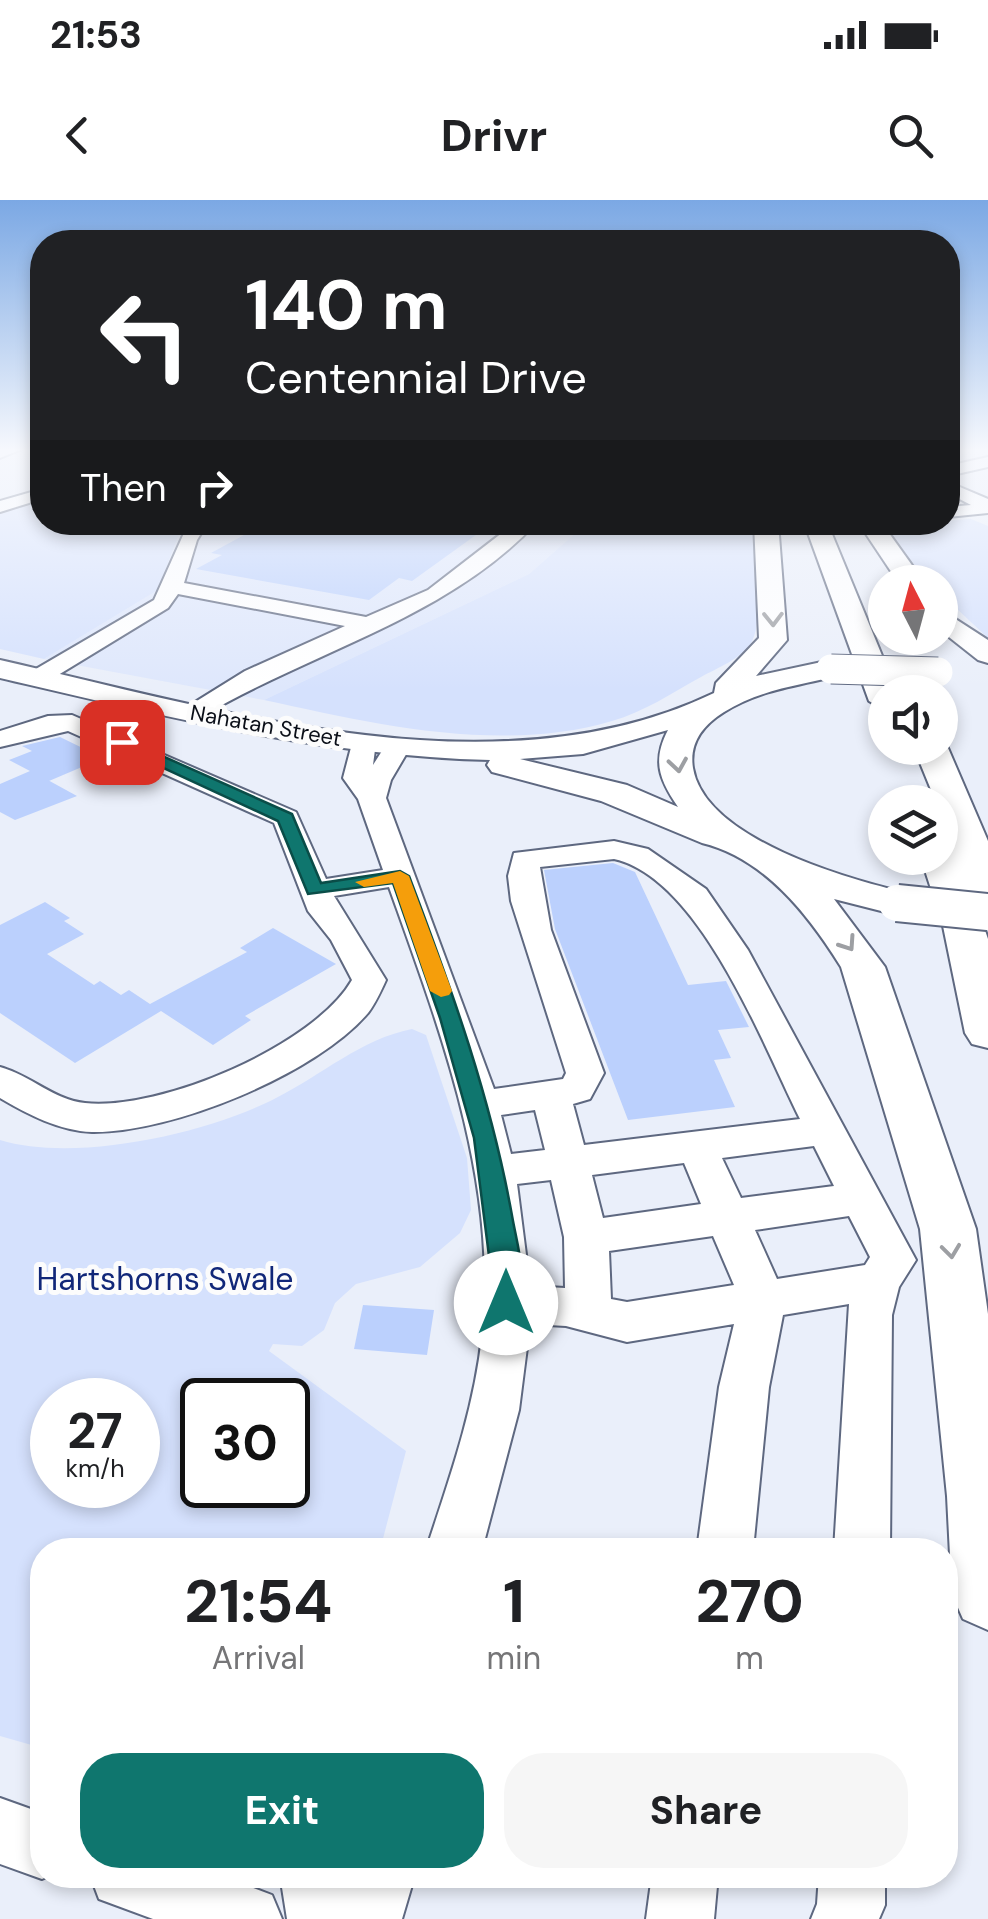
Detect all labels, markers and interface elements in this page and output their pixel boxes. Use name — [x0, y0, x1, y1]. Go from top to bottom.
text: 21:53 — [50, 10, 142, 60]
text: Drivr — [441, 106, 547, 165]
icon: back — [50, 108, 105, 163]
icon: search — [883, 108, 938, 163]
text: 140 m — [245, 260, 448, 351]
icon: left — [80, 270, 210, 400]
text: Centennial Drive — [245, 348, 587, 407]
icon: right — [187, 460, 242, 515]
text: Then — [80, 463, 167, 513]
north arrow — [868, 565, 958, 655]
map controls — [868, 565, 958, 875]
one-way arrow — [762, 612, 783, 628]
button: sound — [868, 675, 958, 765]
street label: Nahatan Street — [188, 698, 344, 753]
pin — [80, 700, 165, 785]
icon: arrive — [95, 715, 150, 770]
one-way arrow — [667, 757, 688, 773]
button: layers — [868, 785, 958, 875]
one-way arrow — [836, 933, 855, 951]
one-way arrow — [939, 1242, 960, 1259]
position arrow — [454, 1251, 558, 1355]
park label: Hartshorns Swale — [37, 1258, 293, 1300]
speed limit sign: 30 — [180, 1378, 310, 1508]
text: 27 — [67, 1398, 123, 1464]
text: km/h — [65, 1452, 125, 1485]
text: 21:54 — [184, 1562, 332, 1641]
text: 1 — [503, 1562, 525, 1641]
text: 270 — [695, 1562, 804, 1641]
text: Arrival — [212, 1637, 305, 1679]
text: min — [487, 1637, 541, 1679]
text: m — [735, 1637, 764, 1679]
button: Exit — [80, 1753, 484, 1868]
button: Share — [504, 1753, 908, 1868]

